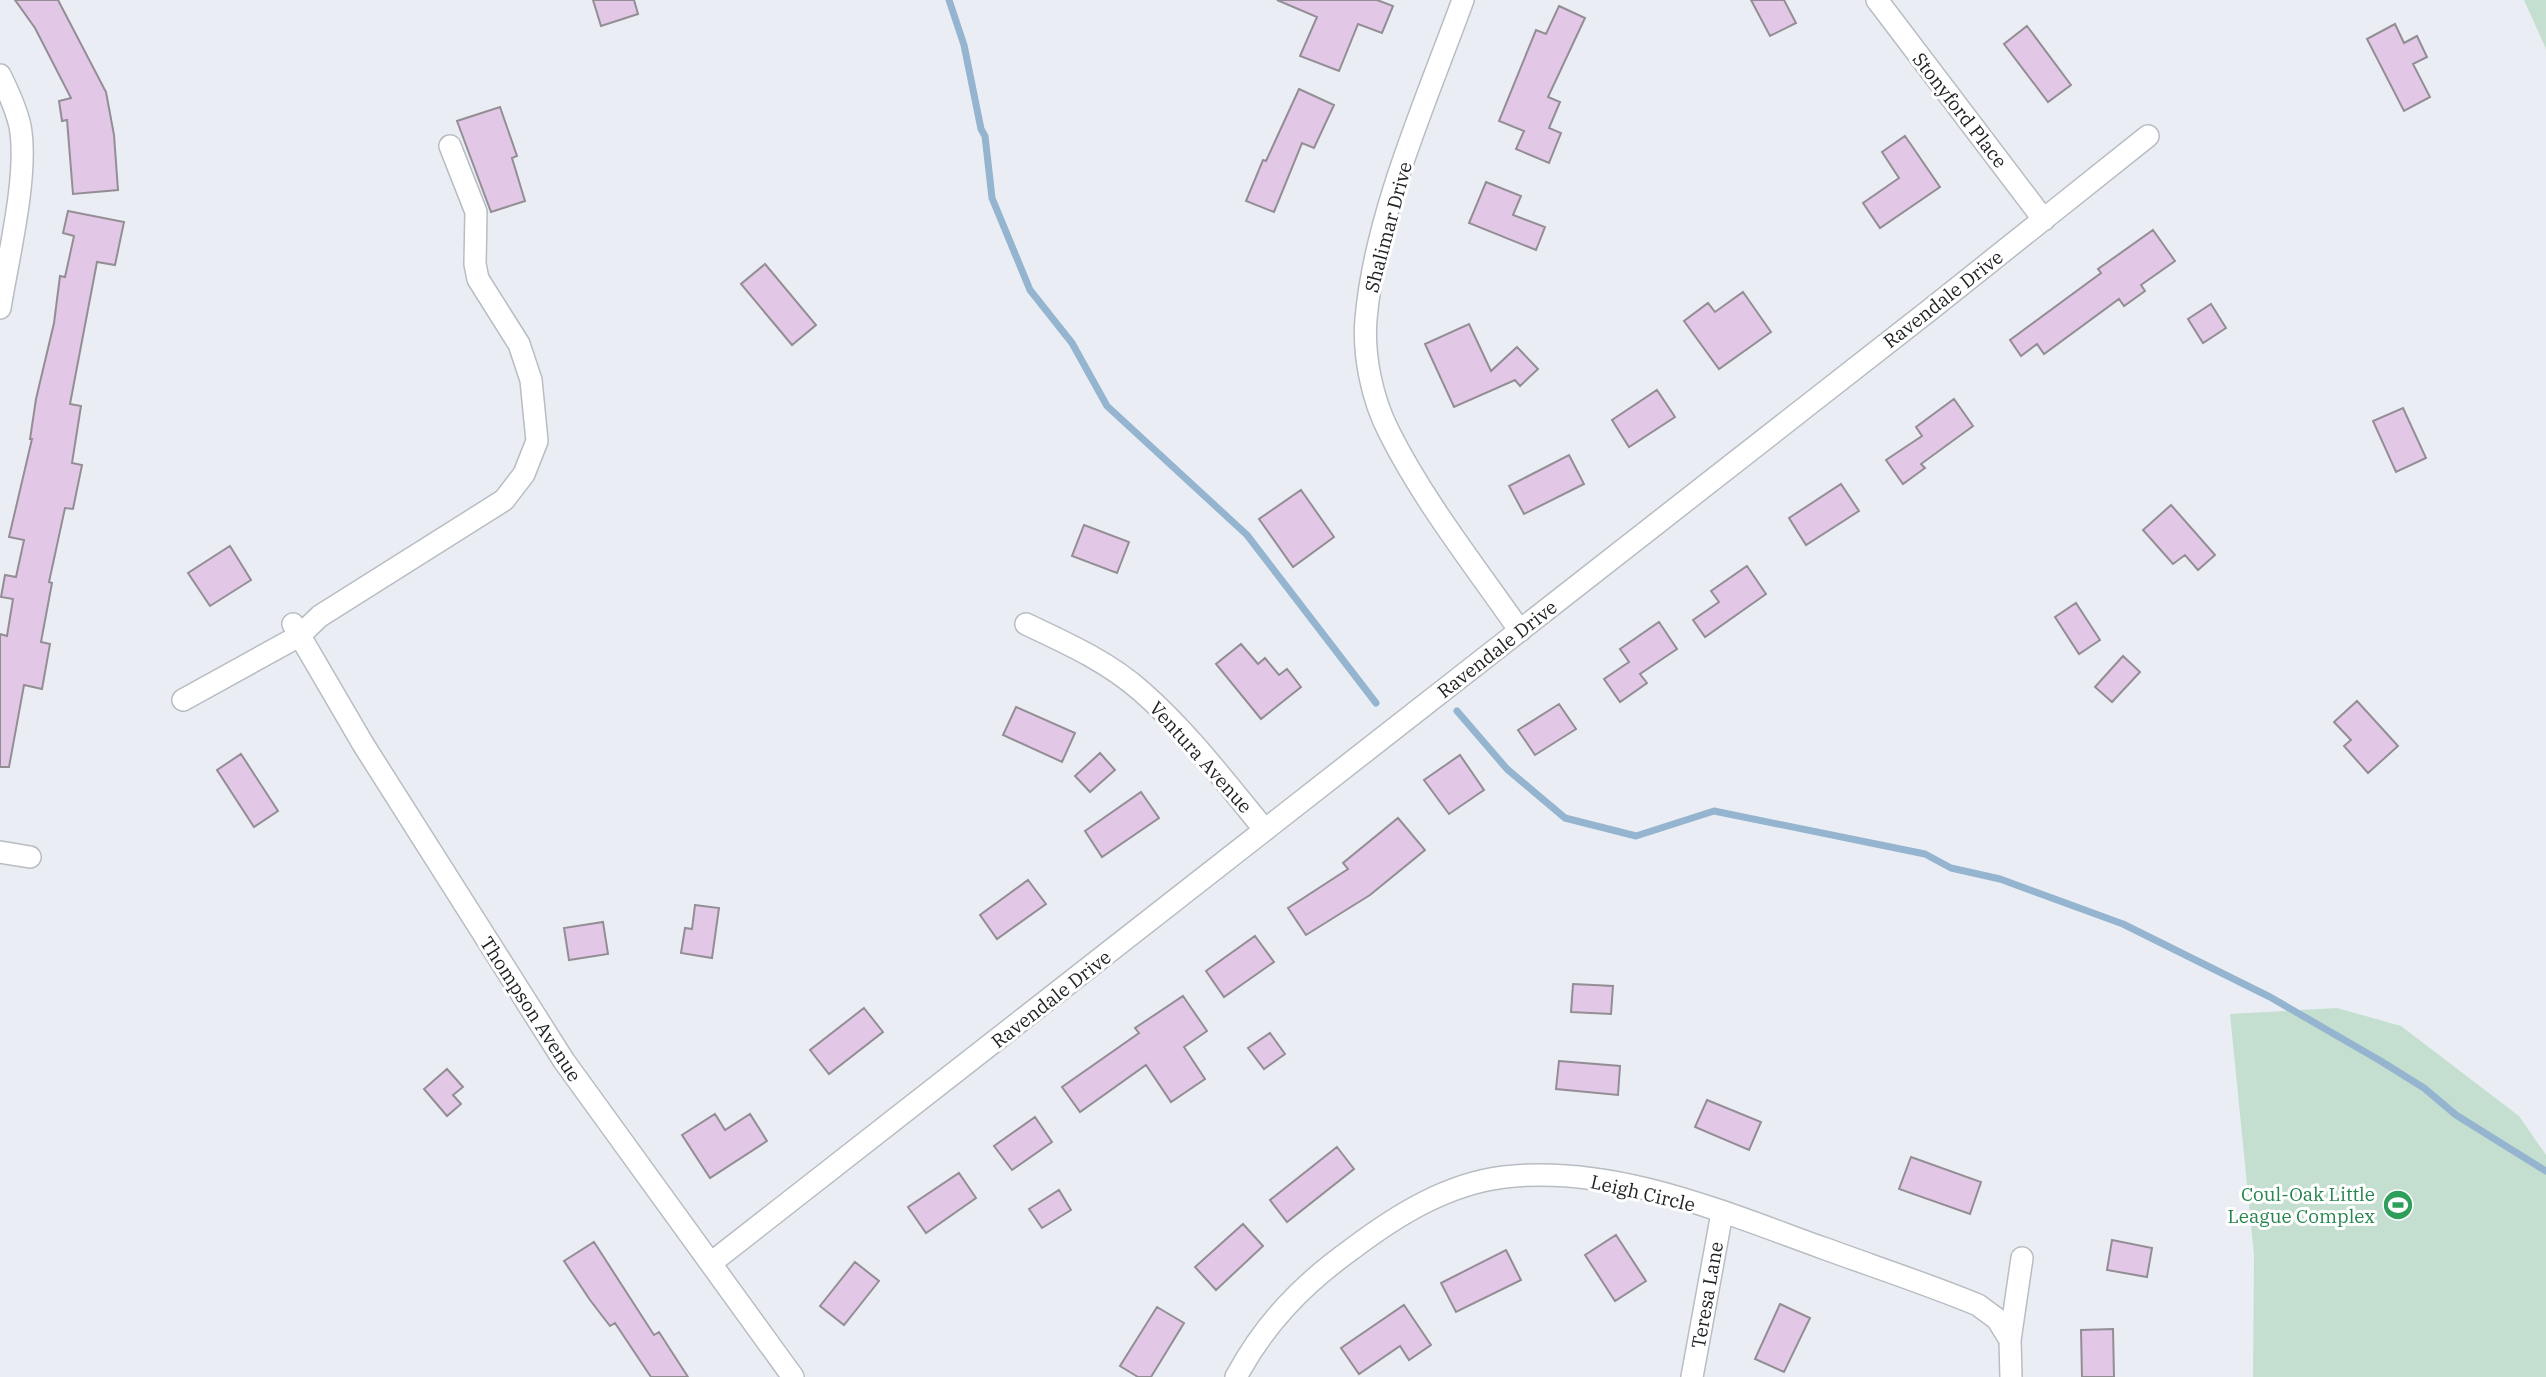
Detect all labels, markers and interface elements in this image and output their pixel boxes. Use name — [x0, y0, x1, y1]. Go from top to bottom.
street label: Stonyford Place — [1907, 47, 2013, 173]
street label: Shalimar Drive — [1359, 159, 1417, 295]
street label: Ravendale Drive — [1878, 245, 2008, 353]
street label: Ravendale Drive — [1432, 595, 1562, 703]
street label: Ventura Avenue — [1144, 696, 1258, 818]
street label: Thompson Avenue — [475, 932, 587, 1086]
street label: Ravendale Drive — [986, 945, 1116, 1053]
street label: Leigh Circle — [1588, 1169, 1698, 1217]
place label: Coul-Oak Little League Complex — [2227, 1182, 2375, 1228]
sports icon: Coul-Oak Little League Complex — [2381, 1188, 2415, 1222]
street label: Teresa Lane — [1686, 1240, 1728, 1350]

